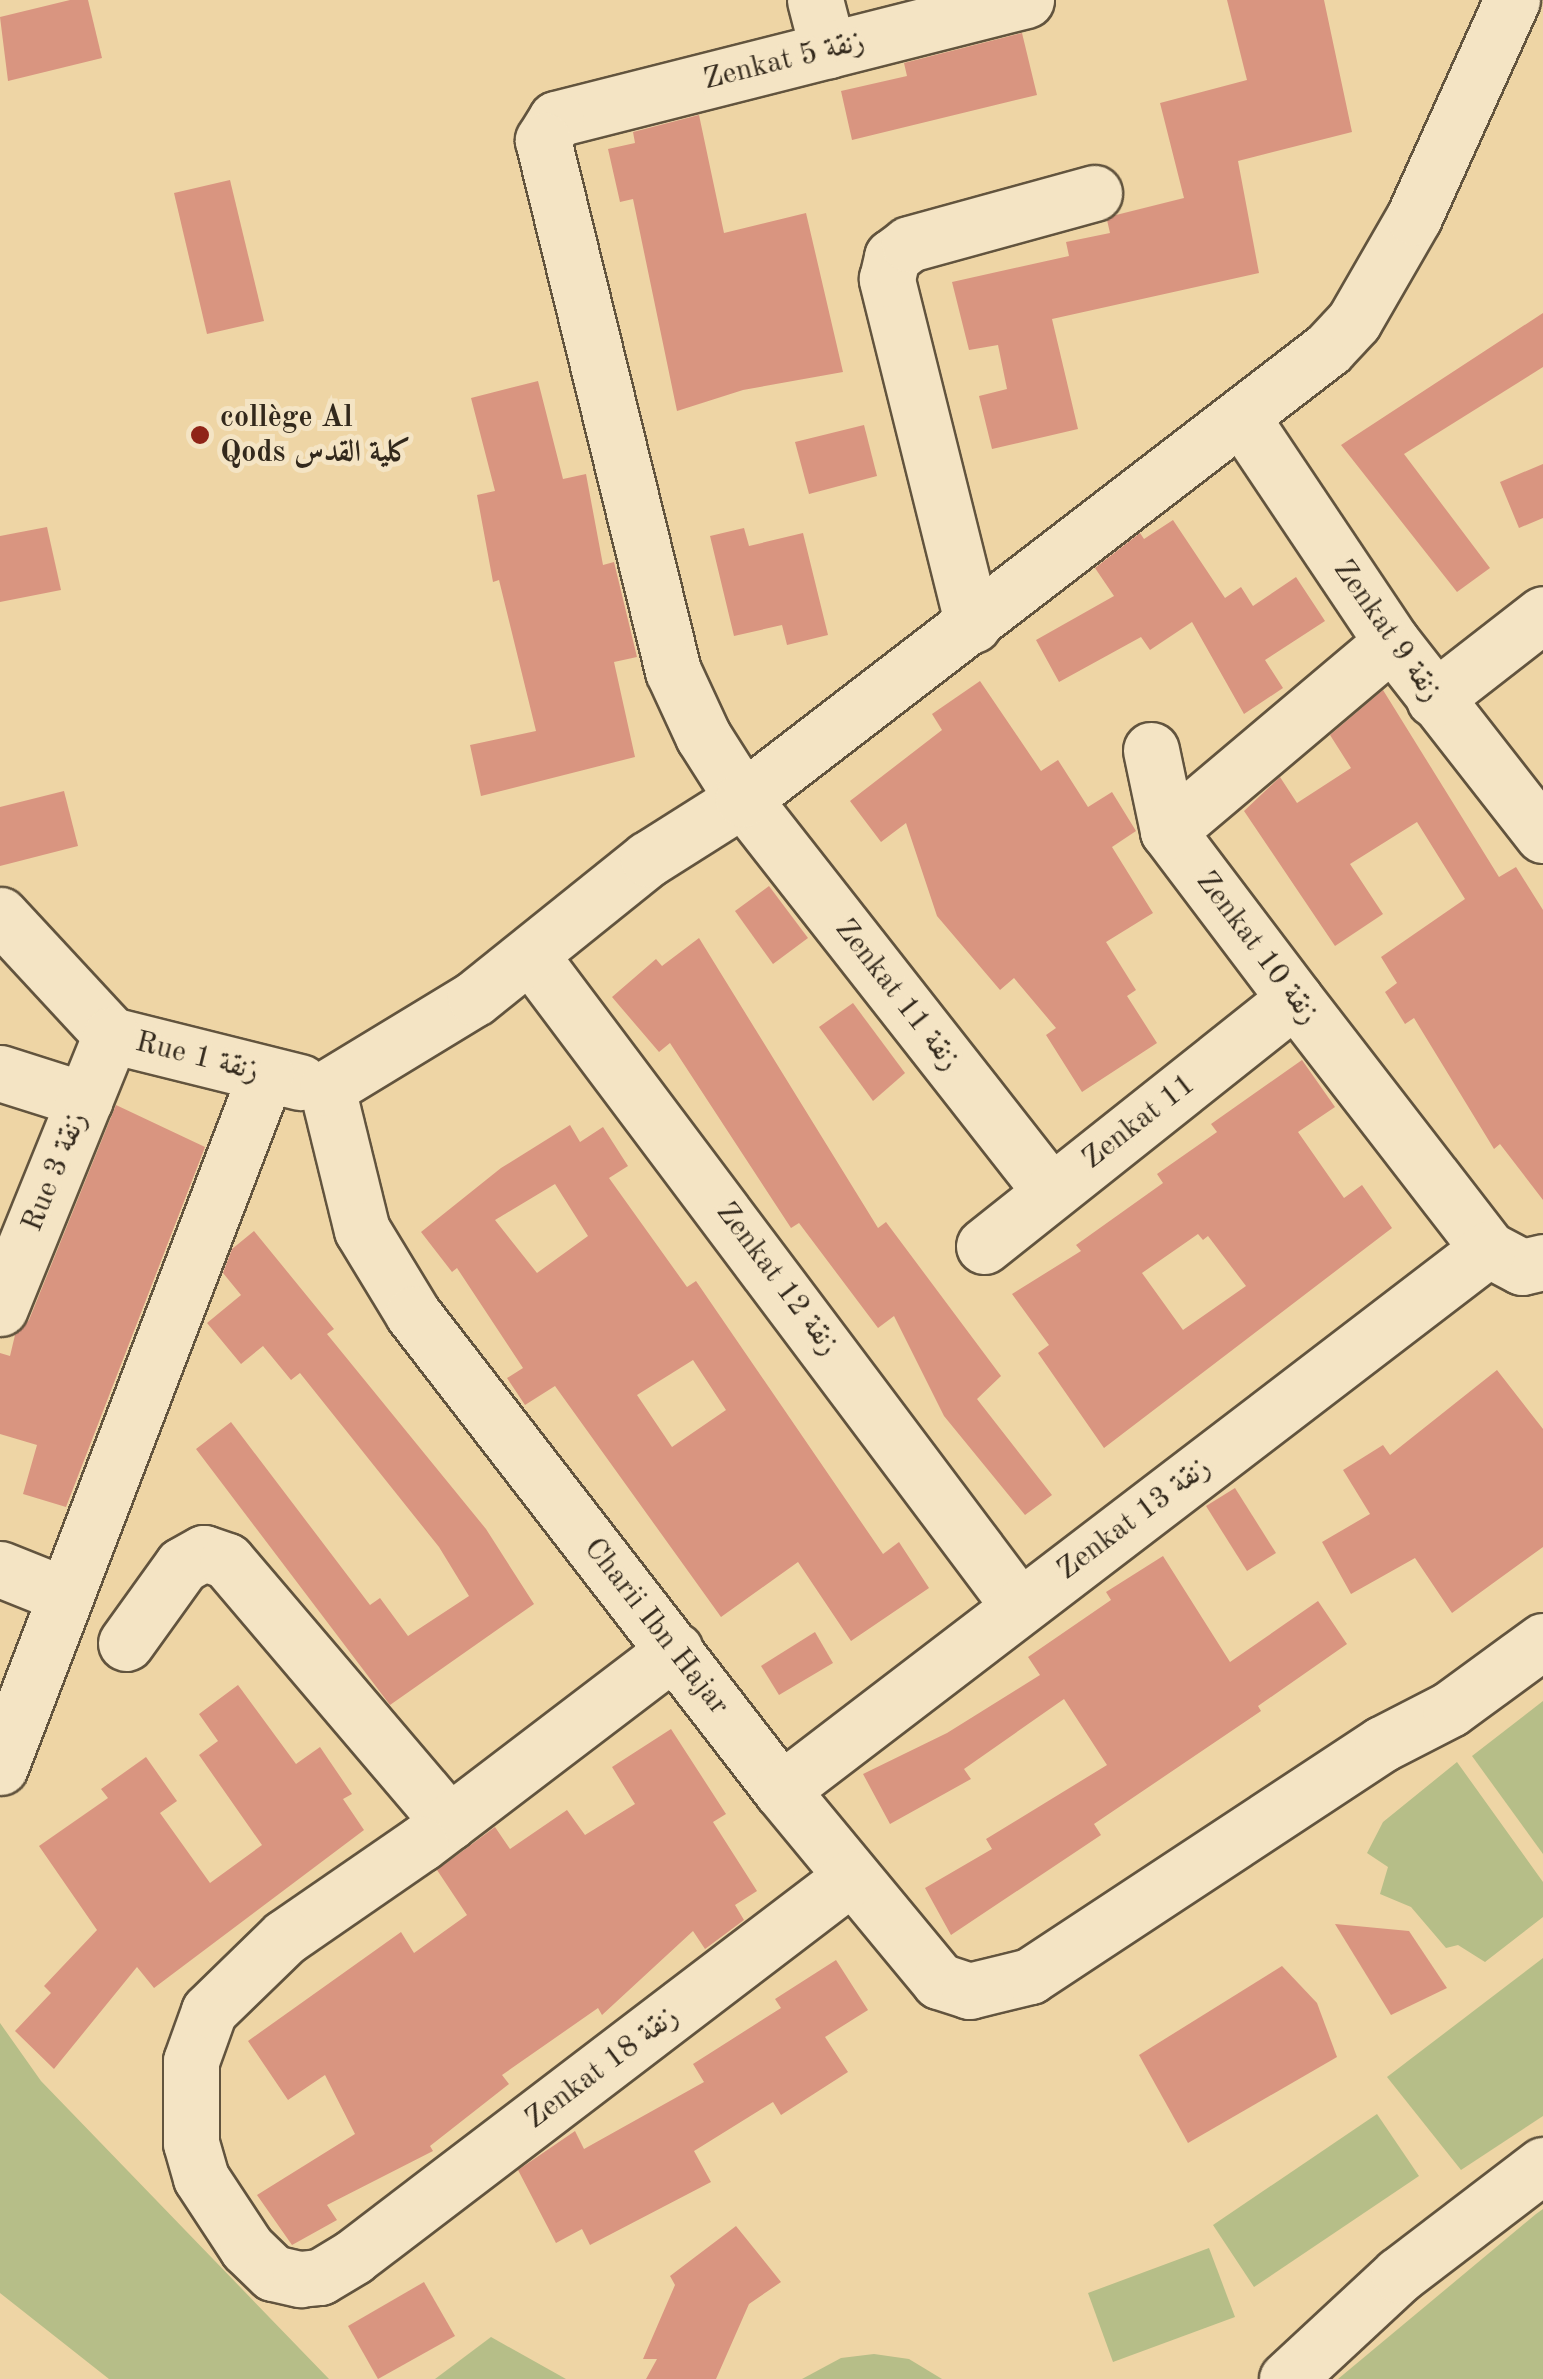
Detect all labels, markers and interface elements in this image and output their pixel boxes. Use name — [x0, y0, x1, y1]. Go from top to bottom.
street label: Zenkat 5 زنقة — [700, 24, 868, 98]
place label: collège Al Qods كلية القدس — [220, 400, 411, 470]
marker: collège Al Qods كلية القدس — [189, 424, 211, 446]
street label: Zenkat 9 زنقة — [1325, 553, 1449, 709]
street label: Zenkat 10 زنقة — [1188, 864, 1326, 1032]
street label: Zenkat 11 زنقة — [827, 912, 967, 1078]
street label: Rue 1 زنقة — [132, 1024, 262, 1090]
street label: Zenkat 11 — [1075, 1067, 1203, 1177]
street label: Rue 3 زنقة — [15, 1107, 95, 1237]
street label: Zenkat 12 زنقة — [708, 1195, 846, 1363]
street label: Zenkat 13 زنقة — [1050, 1450, 1218, 1588]
street label: Charii Ibn Hajar — [576, 1531, 736, 1723]
street label: Zenkat 18 زنقة — [518, 1999, 686, 2137]

